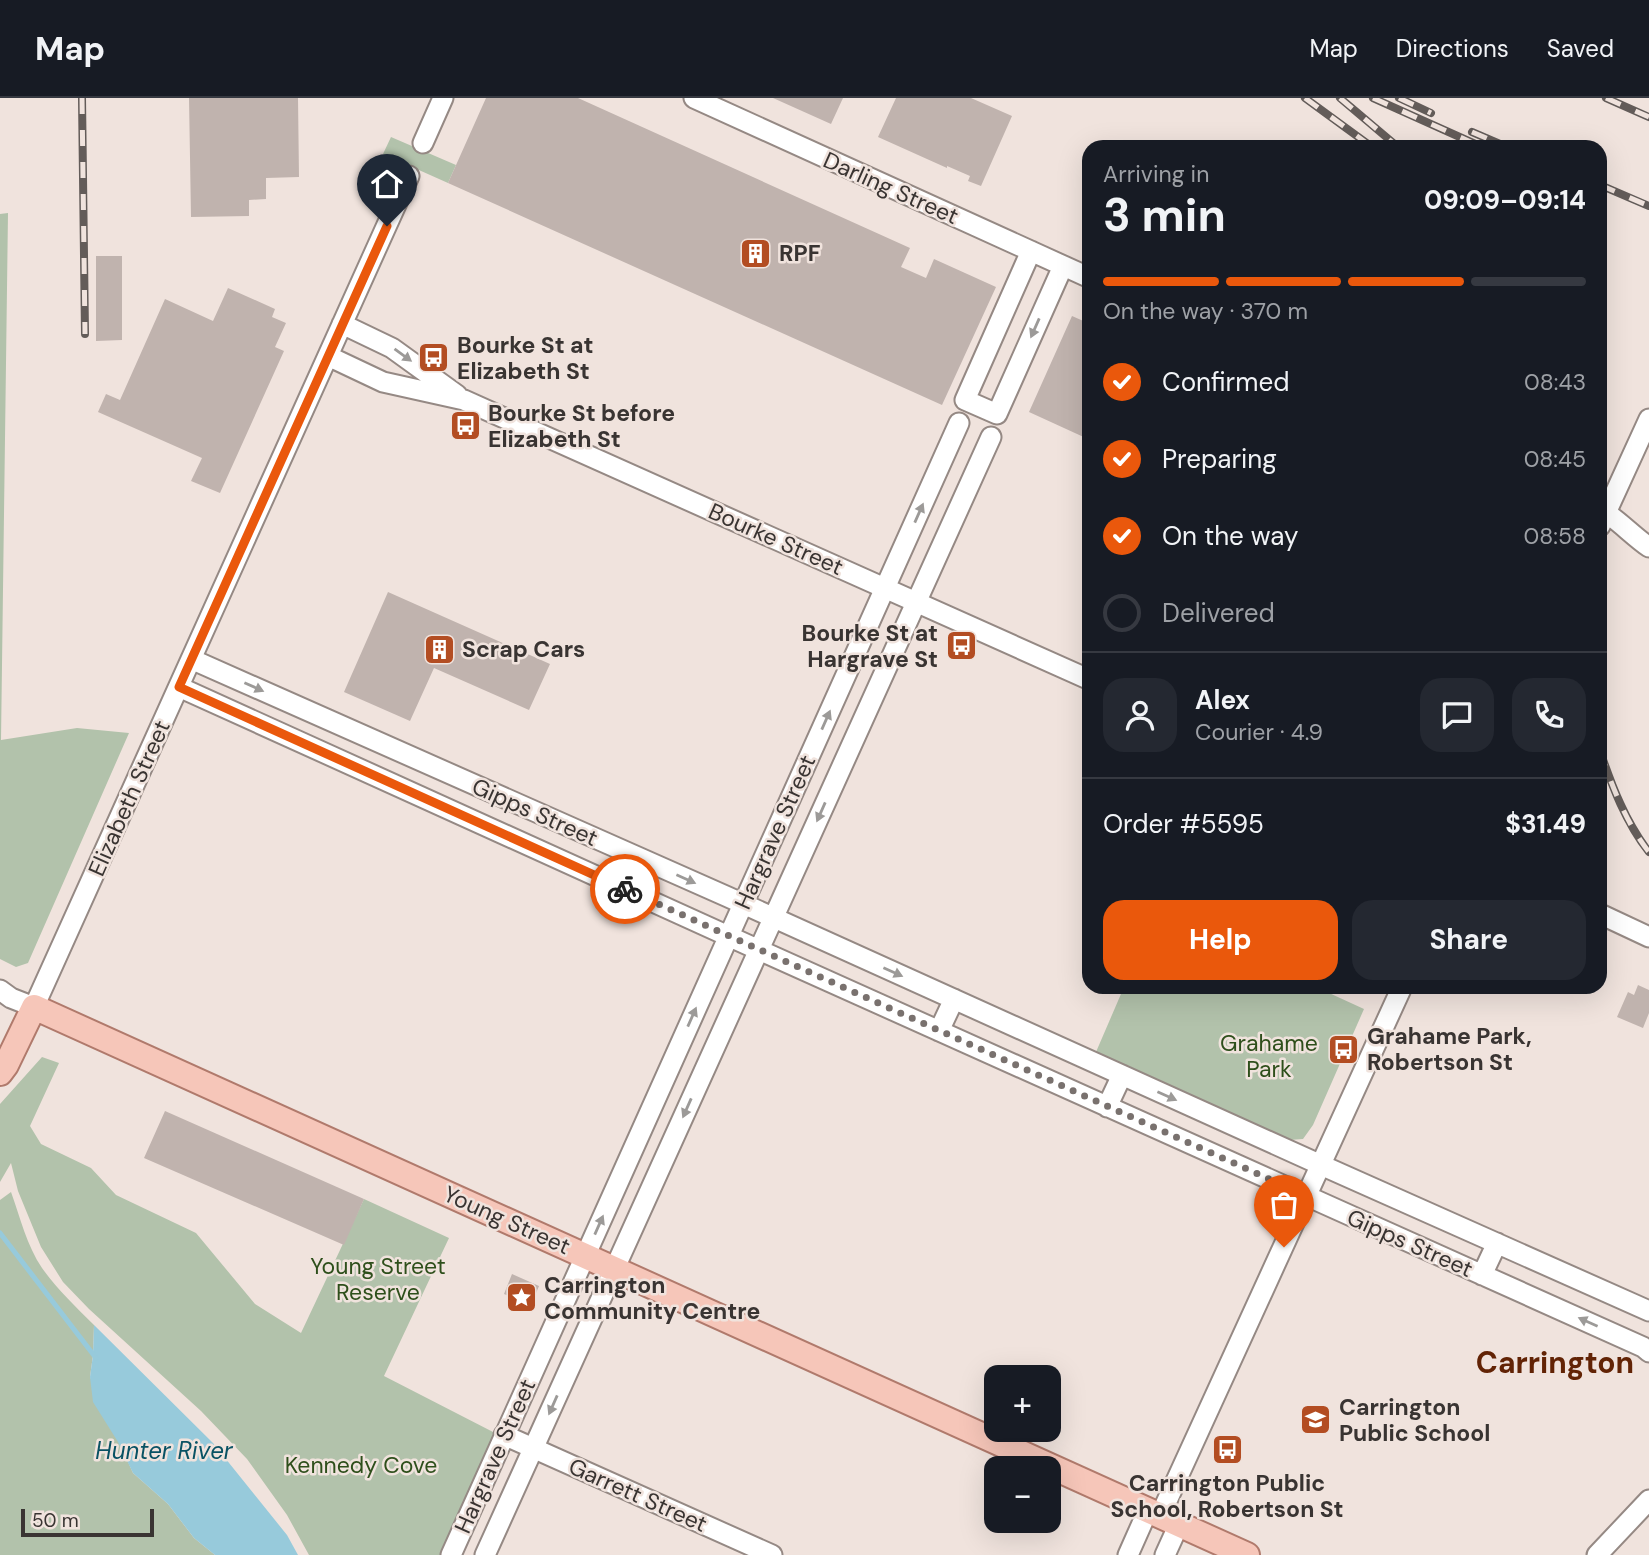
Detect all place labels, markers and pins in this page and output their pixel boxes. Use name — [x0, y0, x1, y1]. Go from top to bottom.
pin — [357, 154, 417, 226]
building icon: RPF — [739, 236, 773, 270]
place label: RPF — [779, 238, 821, 268]
place label: Bourke St at Elizabeth St — [457, 330, 593, 386]
bus stop icon: Bourke St at Elizabeth St — [417, 341, 451, 375]
place label: Bourke St before Elizabeth St — [488, 398, 675, 454]
bus stop icon: Bourke St before Elizabeth St — [448, 409, 482, 443]
place label: Bourke St at Hargrave St — [802, 618, 938, 674]
bus stop icon: Bourke St at Hargrave St — [944, 629, 978, 663]
building icon: Scrap Cars — [422, 632, 456, 666]
place label: Scrap Cars — [462, 634, 585, 664]
place label: Grahame Park, Robertson St — [1367, 1021, 1532, 1077]
bus stop icon: Grahame Park, Robertson St — [1327, 1032, 1361, 1066]
pin — [1254, 1175, 1314, 1247]
place label: Carrington Community Centre — [544, 1270, 760, 1326]
place icon: Carrington Community Centre — [504, 1281, 538, 1315]
place label: Carrington Public School — [1339, 1392, 1490, 1448]
school or university icon: Carrington Public School — [1299, 1403, 1333, 1437]
bus stop icon: Carrington Public School, Robertson St — [1210, 1432, 1244, 1466]
place label: Carrington Public School, Robertson St — [1110, 1468, 1344, 1524]

